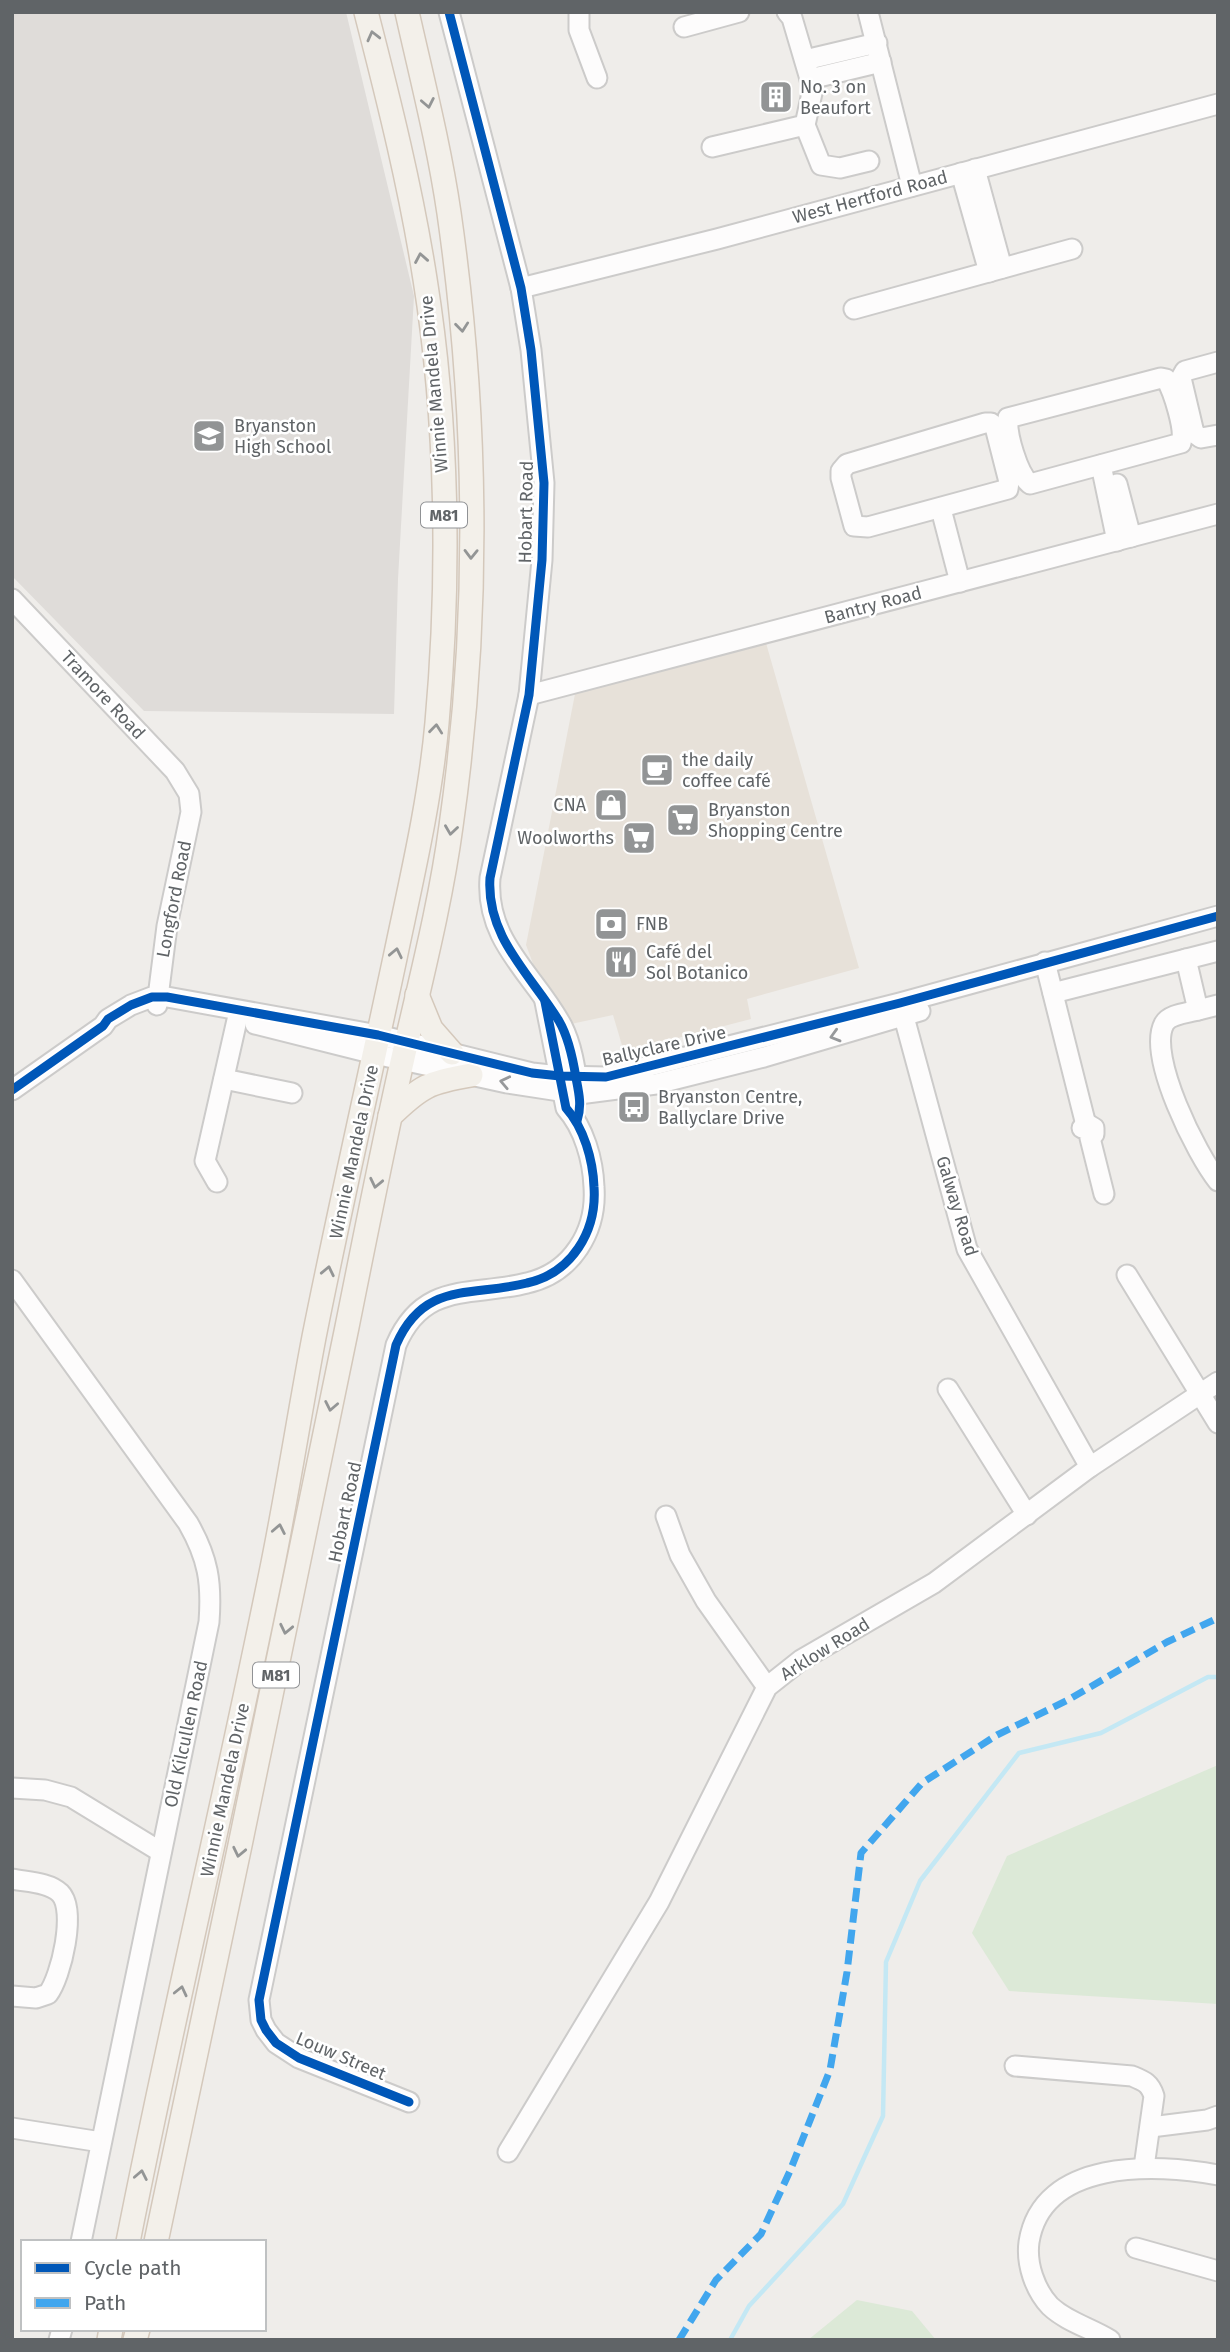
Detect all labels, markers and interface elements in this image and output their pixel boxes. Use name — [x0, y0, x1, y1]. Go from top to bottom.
one-way arrow — [366, 30, 381, 42]
place label: No. 3 on Beaufort — [800, 76, 871, 119]
building icon: No. 3 on Beaufort — [757, 78, 795, 116]
one-way arrow — [419, 97, 434, 109]
street label: West Hertford Road — [790, 166, 950, 228]
one-way arrow — [415, 252, 430, 264]
street label: Winnie Mandela Drive — [415, 295, 453, 473]
one-way arrow — [454, 322, 469, 333]
place label: Bryanston High School — [234, 415, 331, 458]
school or university icon: Bryanston High School — [190, 417, 228, 455]
street label: Hobart Road — [514, 460, 538, 564]
road number: M81 — [421, 502, 467, 528]
one-way arrow — [463, 550, 479, 560]
street label: Bantry Road — [822, 581, 924, 629]
street label: Tramore Road — [56, 646, 150, 744]
one-way arrow — [429, 723, 444, 735]
place label: the daily coffee café — [682, 749, 771, 792]
cafe icon: the daily coffee café — [638, 751, 676, 789]
shop icon: CNA — [592, 786, 630, 824]
place label: CNA — [553, 794, 587, 816]
place label: Bryanston Shopping Centre — [708, 799, 843, 842]
supermarket icon: Bryanston Shopping Centre — [664, 801, 702, 839]
supermarket icon: Woolworths — [620, 819, 658, 857]
one-way arrow — [443, 824, 458, 836]
place label: Woolworths — [517, 827, 614, 849]
street label: Longford Road — [152, 839, 196, 959]
bank icon: FNB — [592, 905, 630, 943]
place label: FNB — [636, 913, 668, 935]
place label: Café del Sol Botanico — [646, 941, 748, 984]
restaurant icon: Café del Sol Botanico — [602, 943, 640, 981]
one-way arrow — [387, 947, 402, 959]
street label: Ballyclare Drive — [600, 1021, 728, 1071]
one-way arrow — [829, 1028, 841, 1042]
street label: Winnie Mandela Drive — [325, 1063, 383, 1241]
one-way arrow — [499, 1076, 511, 1091]
place label: Bryanston Centre, Ballyclare Drive — [658, 1086, 802, 1129]
bus stop icon: Bryanston Centre, Ballyclare Drive — [615, 1088, 653, 1126]
street label: Galway Road — [931, 1153, 983, 1259]
one-way arrow — [370, 1177, 385, 1189]
one-way arrow — [320, 1265, 335, 1277]
one-way arrow — [324, 1400, 339, 1412]
street label: Hobart Road — [324, 1459, 366, 1565]
one-way arrow — [271, 1523, 286, 1535]
street label: Arklow Road — [776, 1613, 874, 1685]
one-way arrow — [279, 1623, 294, 1635]
street label: Old Kilcullen Road — [160, 1658, 212, 1810]
road number: M81 — [253, 1662, 299, 1688]
street label: Winnie Mandela Drive — [196, 1701, 254, 1879]
one-way arrow — [233, 1846, 248, 1858]
one-way arrow — [173, 1985, 188, 1997]
street label: Louw Street — [293, 2027, 390, 2085]
one-way arrow — [133, 2169, 148, 2181]
legend — [21, 2240, 266, 2331]
text: Cycle path — [84, 2255, 182, 2281]
text: Path — [84, 2290, 126, 2316]

